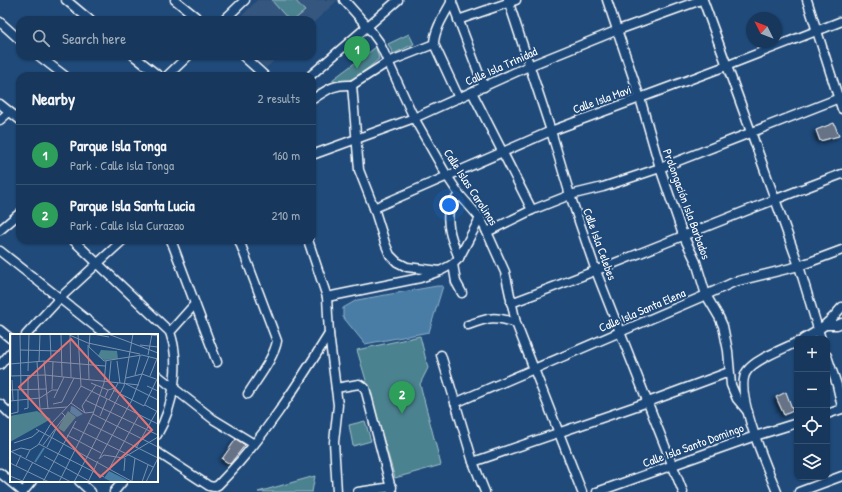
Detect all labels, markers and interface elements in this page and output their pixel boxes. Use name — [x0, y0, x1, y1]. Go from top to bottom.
north arrow — [746, 12, 782, 48]
search box — [16, 16, 316, 60]
icon: search — [30, 27, 52, 49]
text: Search here — [62, 28, 126, 49]
pin: 1 — [344, 36, 370, 69]
street label: Calle Isla Trinidad — [462, 42, 540, 89]
street label: Calle Isla Mavi — [570, 81, 634, 117]
text: Nearby — [32, 87, 75, 110]
text: 2 results — [258, 89, 300, 107]
text: Parque Isla Tonga — [70, 135, 166, 156]
street label: Calle Islas Carolinas — [440, 145, 502, 229]
text: 1 — [43, 146, 47, 164]
text: 160 m — [272, 146, 300, 164]
street label: Prolongación Isla Barbados — [659, 146, 715, 262]
text: Park · Calle Isla Tonga — [70, 156, 174, 174]
text: Parque Isla Santa Lucia — [70, 195, 195, 216]
your location — [439, 195, 459, 215]
text: 2 — [42, 206, 48, 224]
text: 210 m — [272, 206, 300, 224]
street label: Calle Isla Celebes — [579, 206, 621, 283]
text: Park · Calle Isla Curazao — [70, 216, 184, 234]
street label: Calle Isla Santa Elena — [596, 284, 688, 336]
inset map — [10, 334, 158, 482]
map controls — [794, 336, 830, 480]
button: + — [794, 336, 830, 372]
button: − — [794, 372, 830, 408]
pin: 2 — [389, 381, 415, 414]
button: locate — [794, 408, 830, 444]
street label: Calle Isla Santo Domingo — [640, 419, 746, 471]
button: layers — [794, 444, 830, 480]

